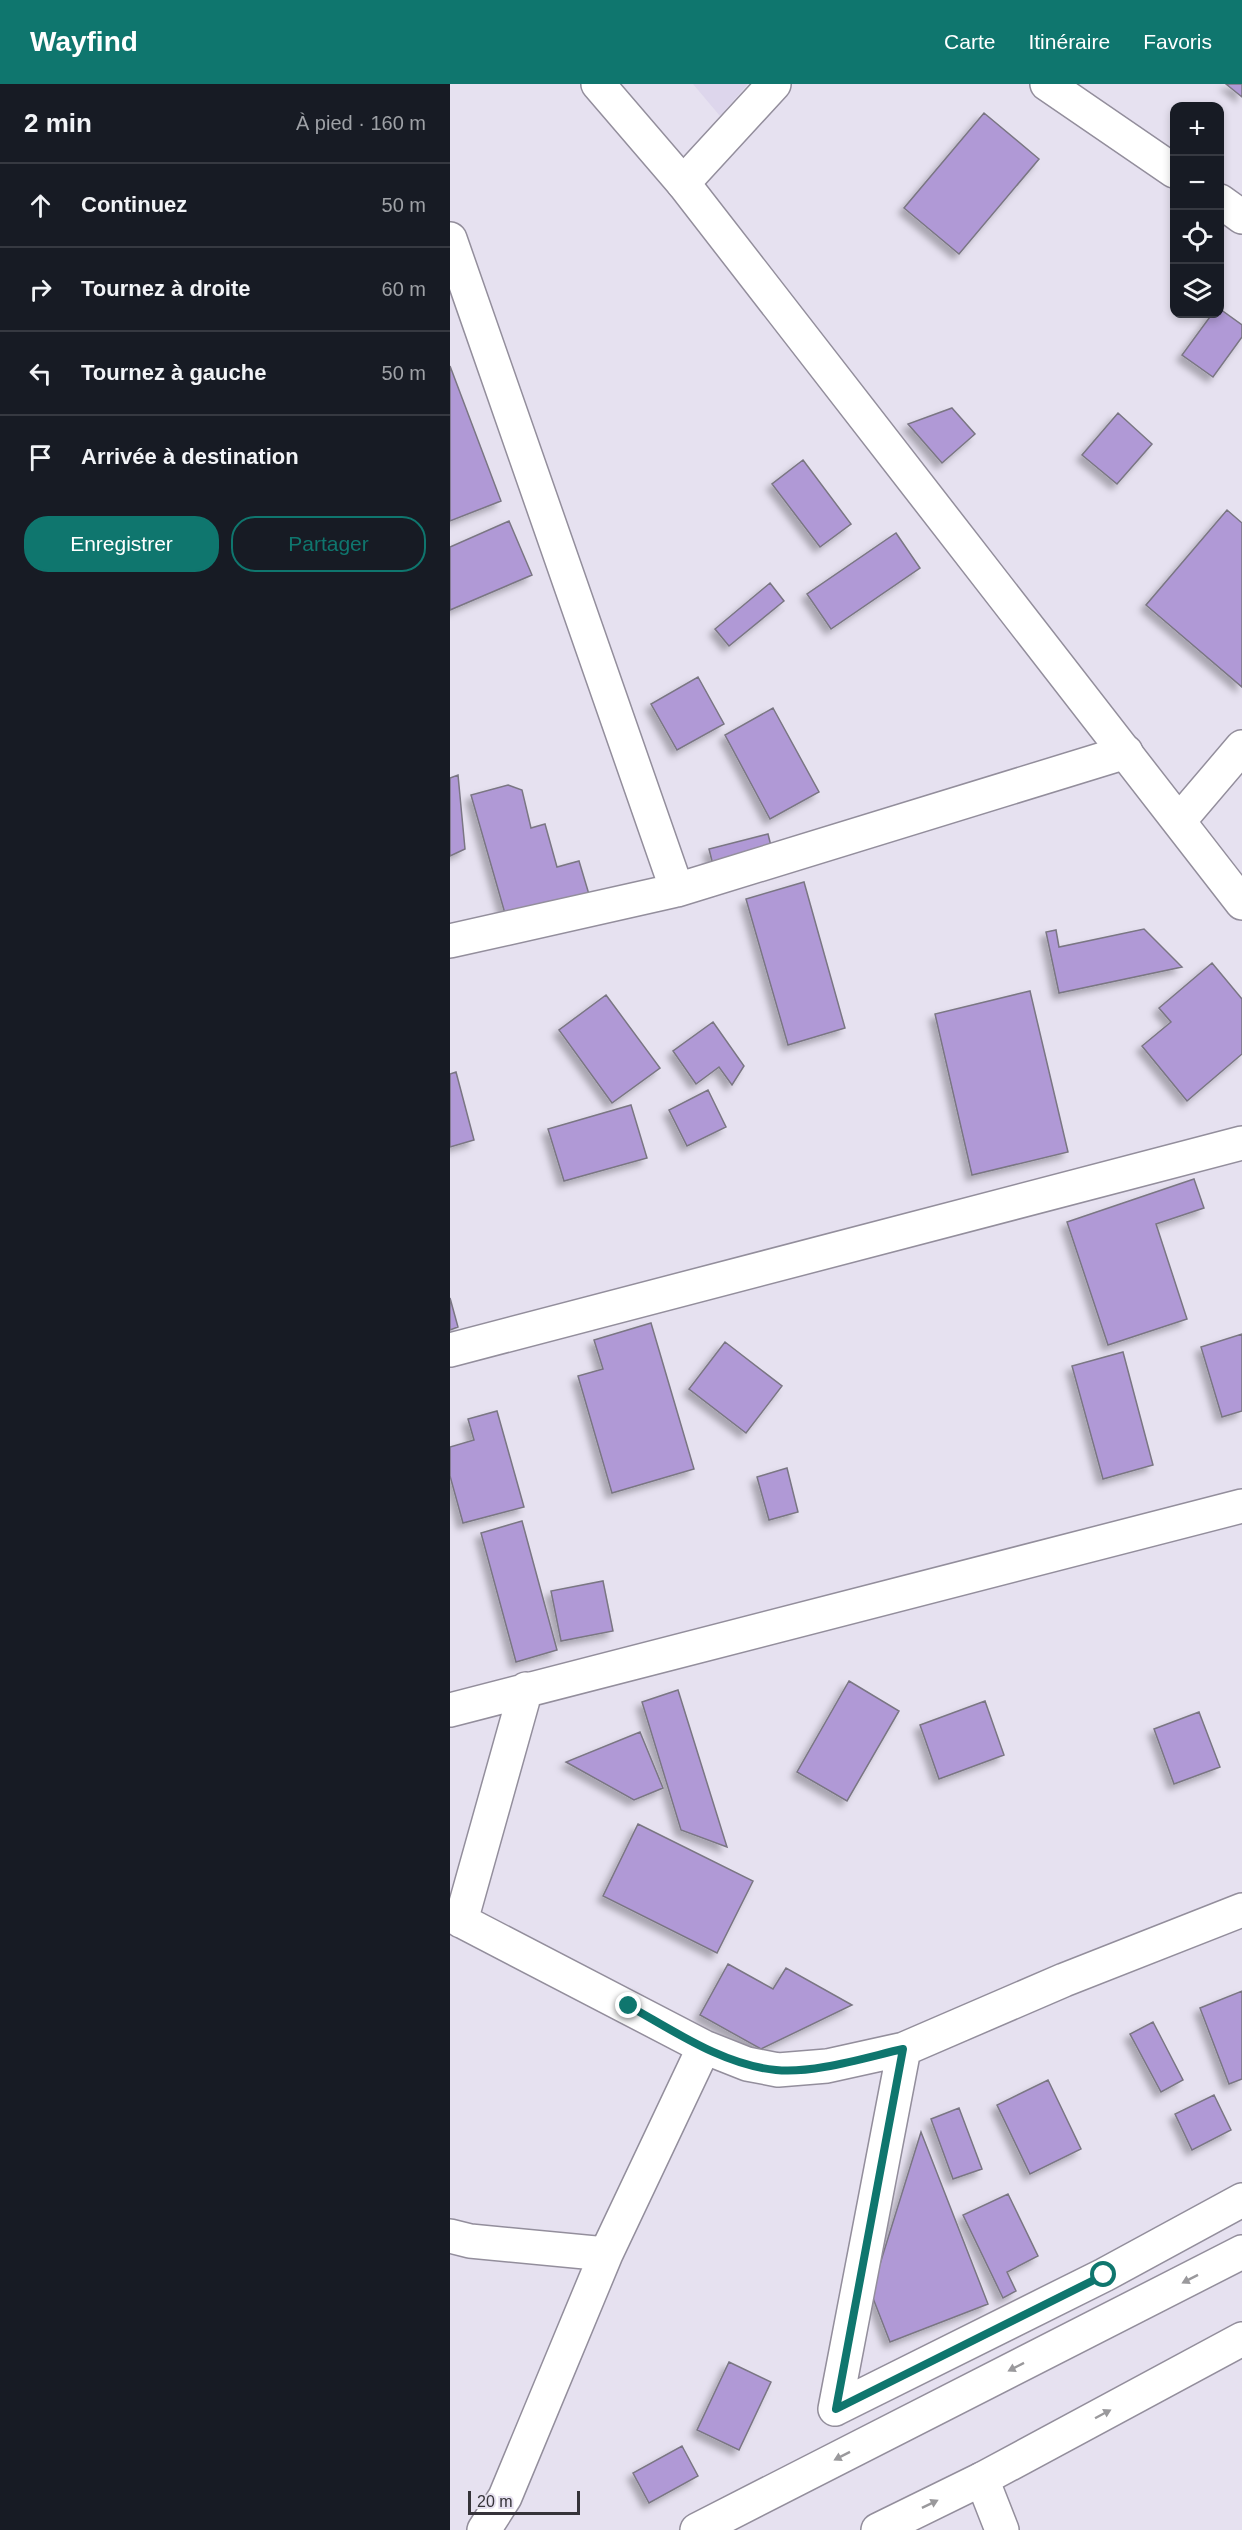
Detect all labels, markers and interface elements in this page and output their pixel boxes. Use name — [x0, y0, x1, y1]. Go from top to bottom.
text: Wayfind — [30, 26, 138, 57]
text: Carte — [944, 30, 995, 53]
text: Itinéraire — [1028, 30, 1110, 53]
text: Favoris — [1143, 30, 1212, 53]
map controls — [1170, 102, 1224, 318]
button: + — [1170, 102, 1224, 156]
text: 2 min — [24, 108, 92, 138]
text: À pied · 160 m — [296, 112, 426, 134]
button: − — [1170, 156, 1224, 210]
icon: ahead — [24, 189, 57, 222]
text: Continuez — [81, 192, 187, 217]
text: 50 m — [382, 194, 426, 216]
button: locate — [1170, 210, 1224, 264]
button: layers — [1170, 264, 1224, 318]
icon: right — [24, 273, 57, 306]
text: Tournez à droite — [81, 276, 251, 301]
text: 60 m — [382, 278, 426, 300]
icon: left — [24, 357, 57, 390]
text: Tournez à gauche — [81, 360, 266, 385]
text: 50 m — [382, 362, 426, 384]
icon: arrive — [24, 441, 57, 474]
text: Arrivée à destination — [81, 444, 299, 469]
button: Enregistrer — [24, 516, 219, 572]
button: Partager — [231, 516, 426, 572]
route end — [615, 1992, 641, 2018]
route start — [1090, 2261, 1116, 2287]
one-way arrow — [1181, 2274, 1198, 2284]
one-way arrow — [1007, 2362, 1025, 2372]
one-way arrow — [1095, 2409, 1112, 2419]
one-way arrow — [834, 2451, 851, 2461]
scale bar — [468, 2488, 580, 2516]
text: 20 m — [477, 2493, 513, 2510]
one-way arrow — [922, 2500, 939, 2509]

